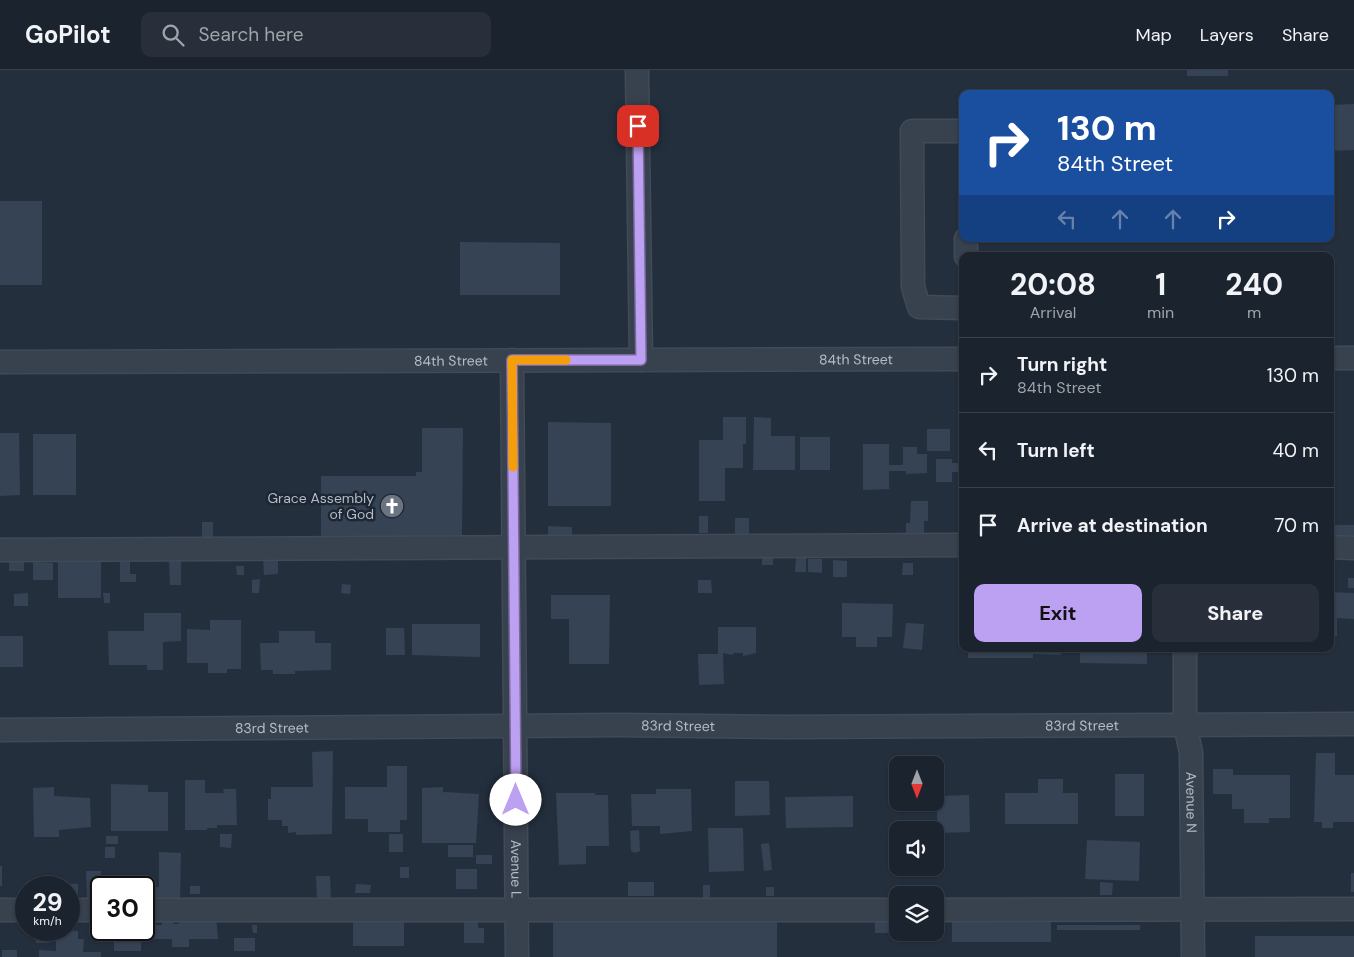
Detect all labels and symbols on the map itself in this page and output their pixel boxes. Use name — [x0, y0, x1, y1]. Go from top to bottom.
pin — [617, 105, 659, 147]
street label: 84th Street — [819, 350, 893, 368]
street label: 84th Street — [414, 351, 488, 370]
place label: Grace Assembly of God — [267, 489, 374, 523]
church icon: Grace Assembly of God — [379, 493, 405, 519]
street label: 83rd Street — [641, 716, 715, 735]
street label: 83rd Street — [1045, 716, 1119, 735]
street label: 83rd Street — [235, 719, 309, 737]
north arrow — [889, 756, 944, 811]
street label: Avenue N — [1182, 772, 1201, 833]
position arrow — [489, 773, 541, 825]
street label: Avenue L — [507, 840, 526, 898]
speed limit sign: 30 — [90, 876, 155, 941]

